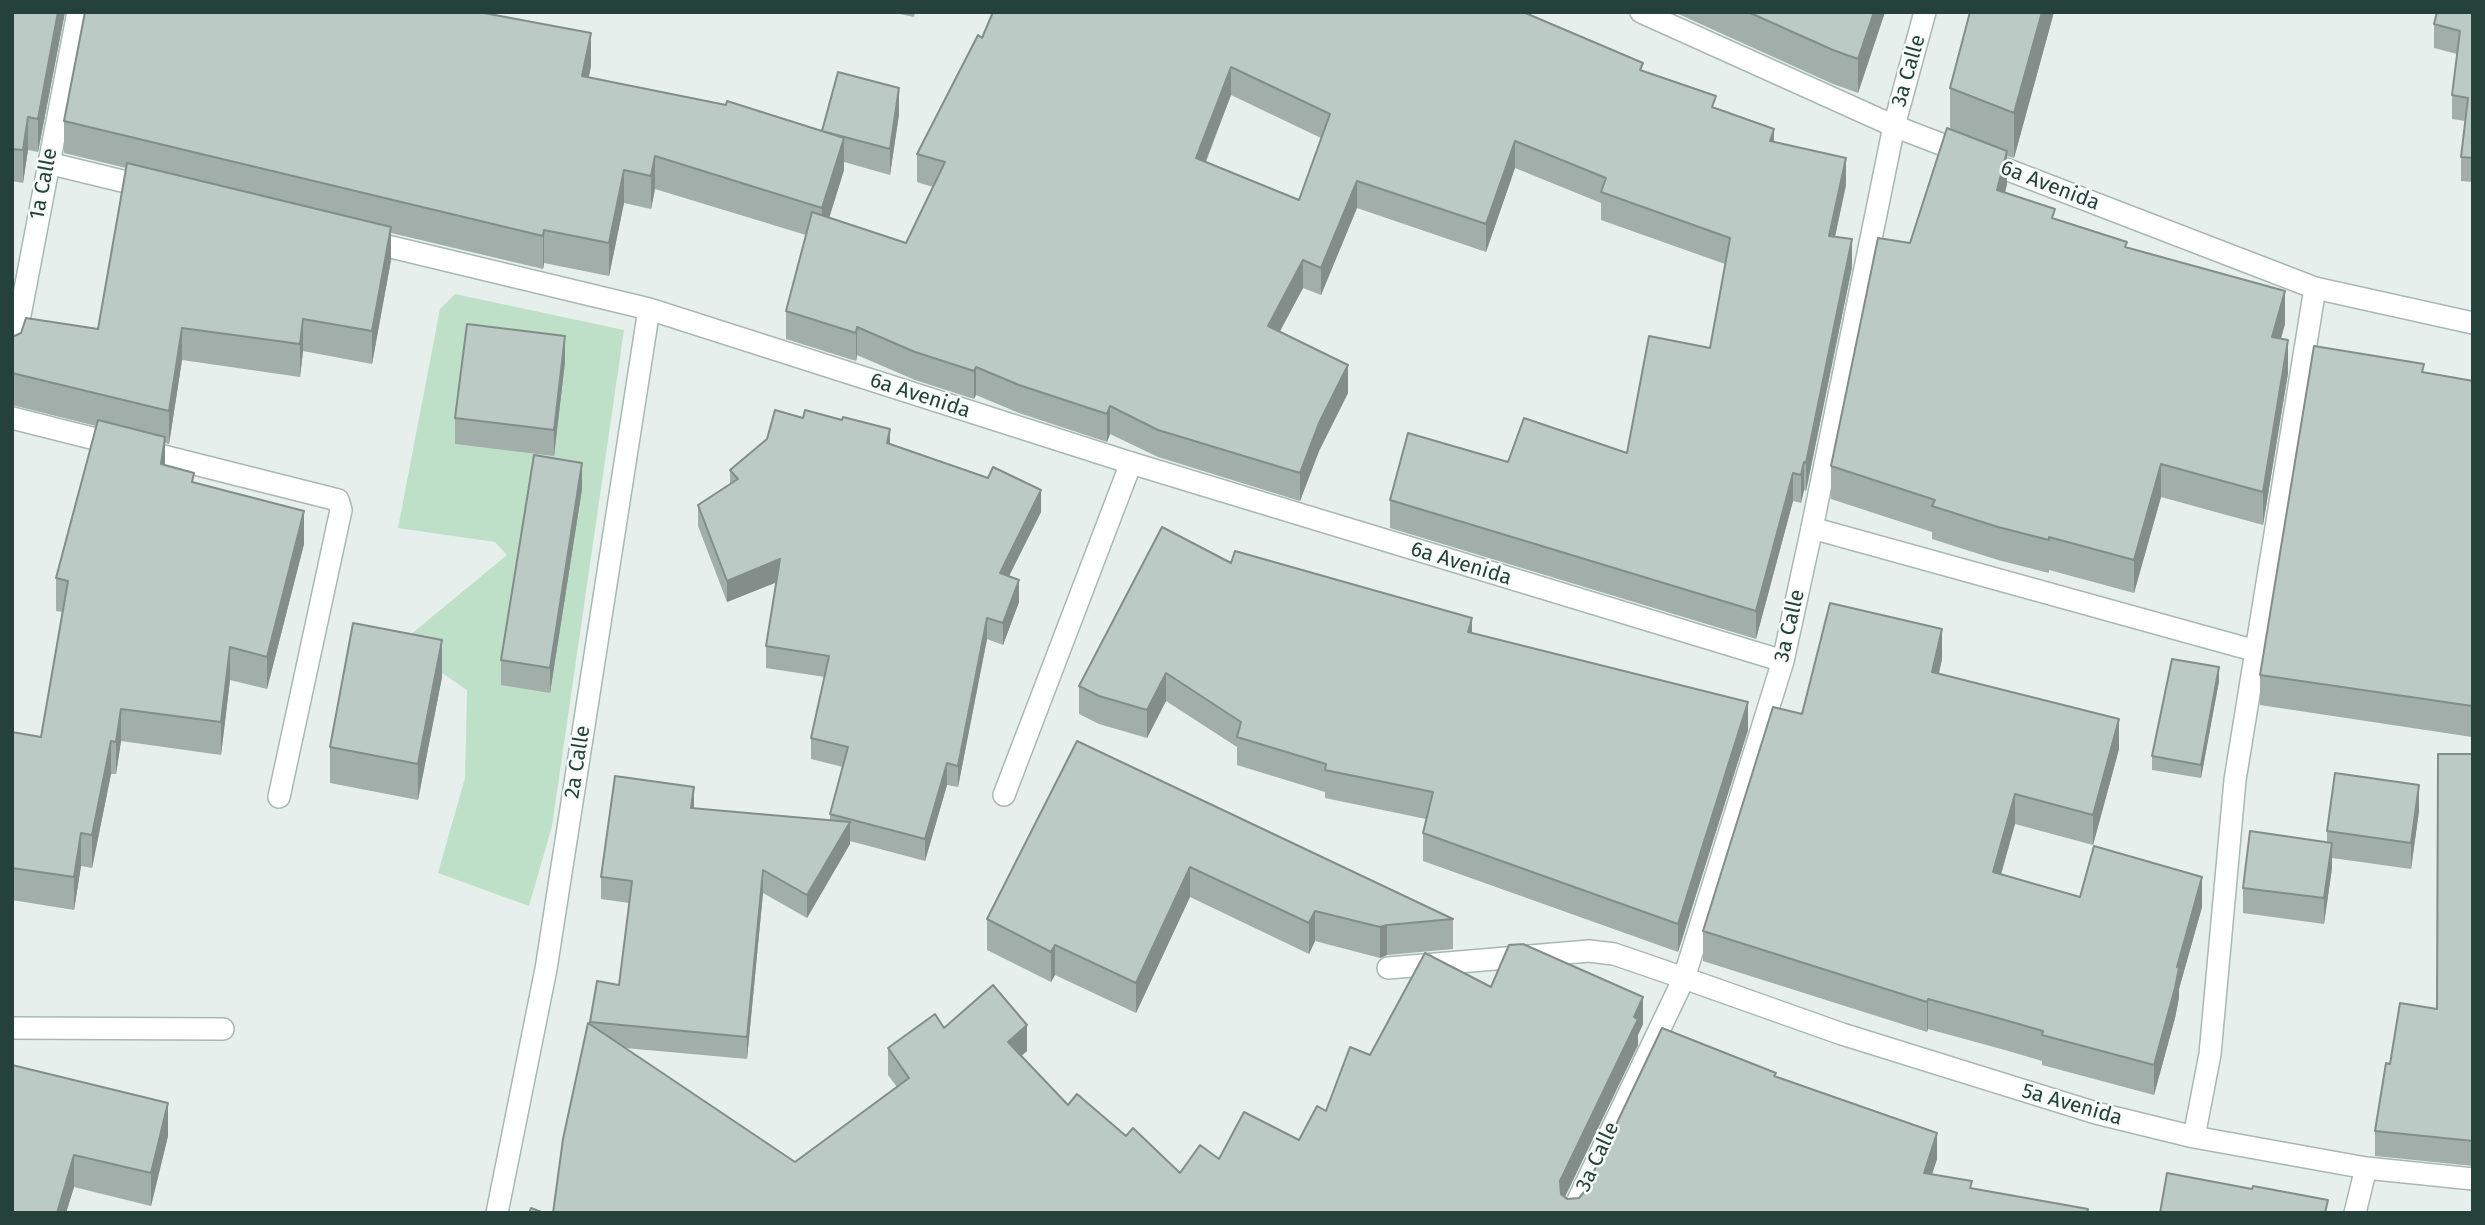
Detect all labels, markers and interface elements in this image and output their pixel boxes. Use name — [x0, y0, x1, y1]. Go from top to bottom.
street label: 3a Calle — [1887, 32, 1931, 110]
street label: 1a Calle — [25, 146, 63, 222]
street label: 6a Avenida — [1997, 156, 2103, 216]
street label: 6a Avenida — [867, 368, 973, 424]
street label: 6a Avenida — [1408, 537, 1514, 591]
street label: 3a Calle — [1769, 587, 1811, 665]
street label: 2a Calle — [560, 724, 596, 800]
street label: 5a Avenida — [2019, 1079, 2125, 1131]
street label: 3a Calle — [1571, 1118, 1625, 1196]

